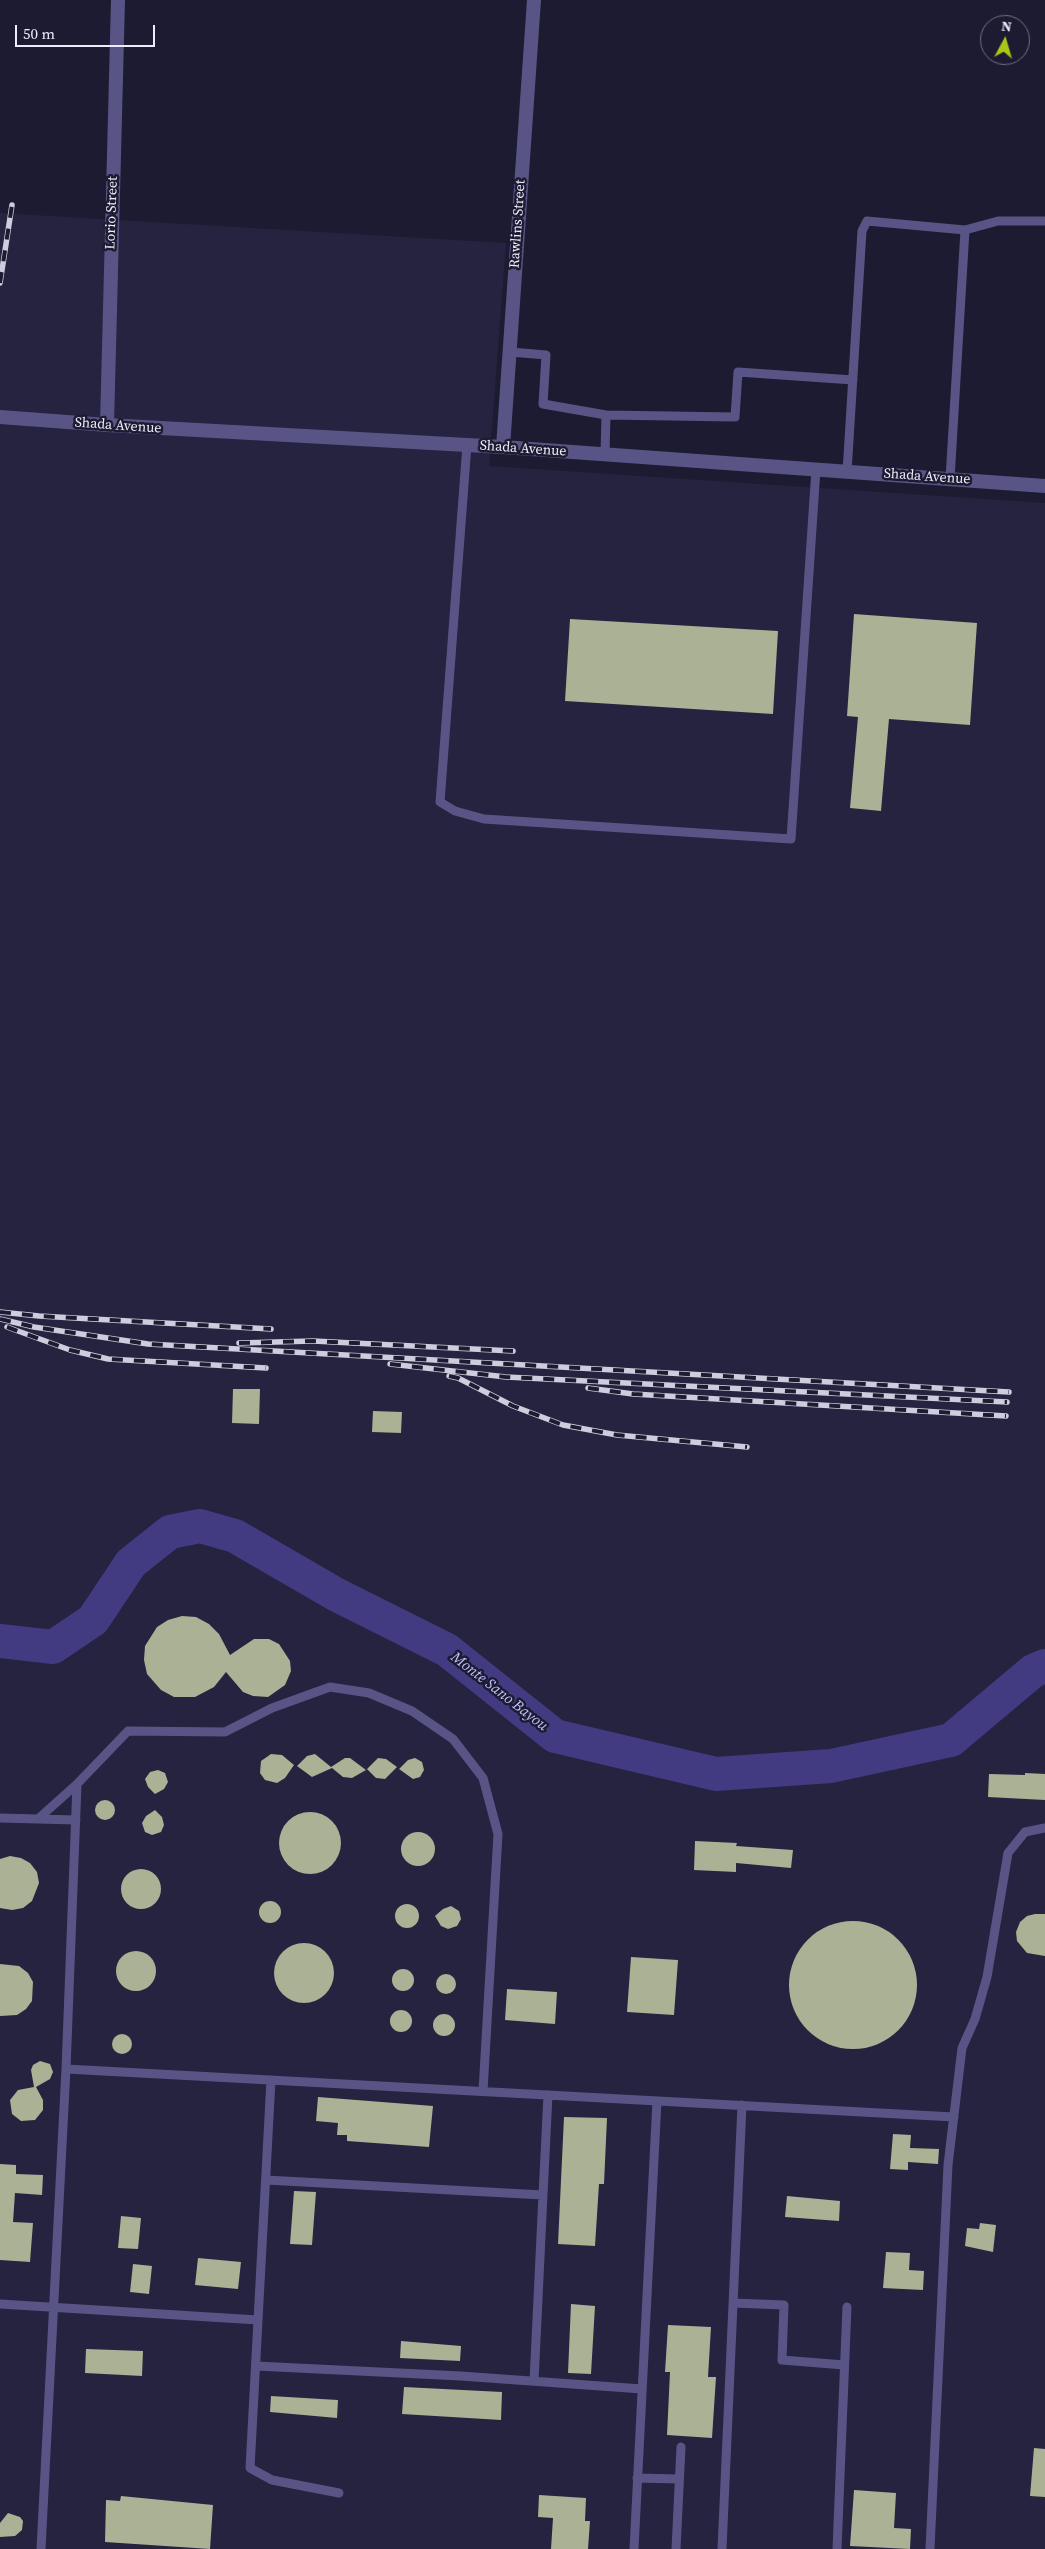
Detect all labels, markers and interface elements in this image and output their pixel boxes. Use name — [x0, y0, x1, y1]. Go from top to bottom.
scale bar — [18, 15, 158, 47]
north arrow — [980, 15, 1030, 65]
text: N — [1000, 16, 1013, 37]
text: 50 m — [23, 23, 55, 44]
street label: Lorio Street — [102, 176, 122, 250]
street label: Rawlins Street — [507, 179, 529, 269]
street label: Shada Avenue — [74, 415, 162, 437]
street label: Shada Avenue — [479, 438, 567, 460]
street label: Shada Avenue — [883, 466, 971, 488]
water label: Monte Sano Bayou — [447, 1649, 551, 1735]

